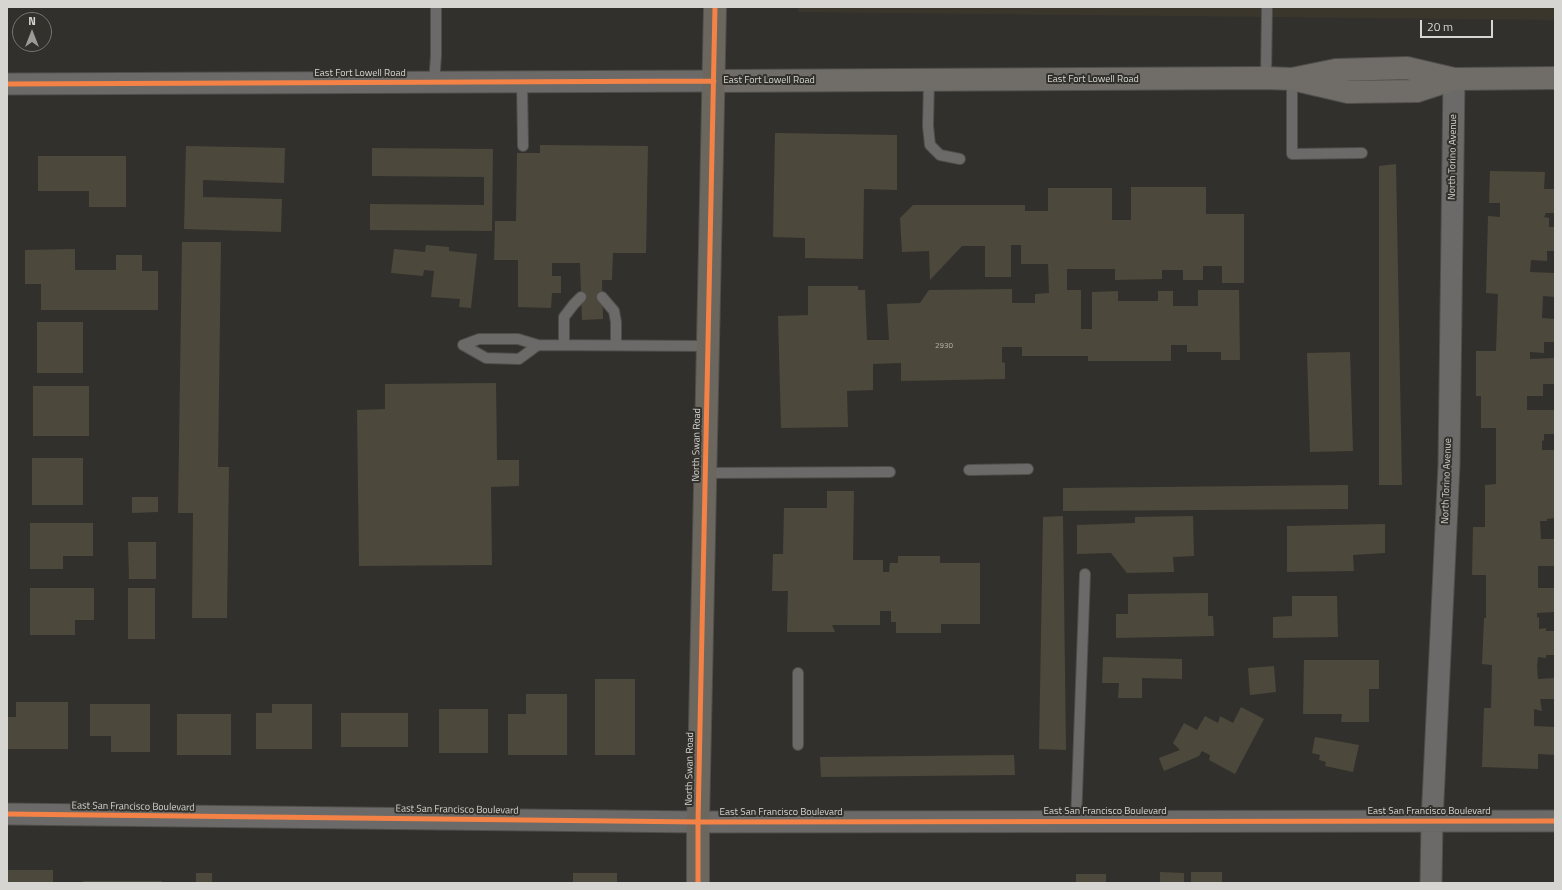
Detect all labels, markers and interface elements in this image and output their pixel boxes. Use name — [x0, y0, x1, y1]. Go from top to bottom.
north arrow — [12, 12, 52, 52]
scale bar — [1422, 12, 1495, 38]
text: N — [28, 13, 36, 29]
text: 20 m — [1427, 17, 1453, 36]
street label: East Fort Lowell Road — [314, 68, 406, 80]
street label: East Fort Lowell Road — [1047, 74, 1139, 86]
street label: East Fort Lowell Road — [723, 75, 815, 87]
street label: North Torino Avenue — [1446, 114, 1460, 200]
house number: 2930 — [935, 341, 953, 351]
street label: North Swan Road — [690, 408, 704, 482]
street label: North Torino Avenue — [1440, 438, 1454, 524]
street label: North Swan Road — [683, 732, 697, 806]
street label: East San Francisco Boulevard — [71, 800, 195, 814]
street label: East San Francisco Boulevard — [395, 803, 519, 817]
street label: East San Francisco Boulevard — [1043, 806, 1167, 818]
street label: East San Francisco Boulevard — [1367, 806, 1491, 818]
street label: East San Francisco Boulevard — [719, 807, 843, 819]

